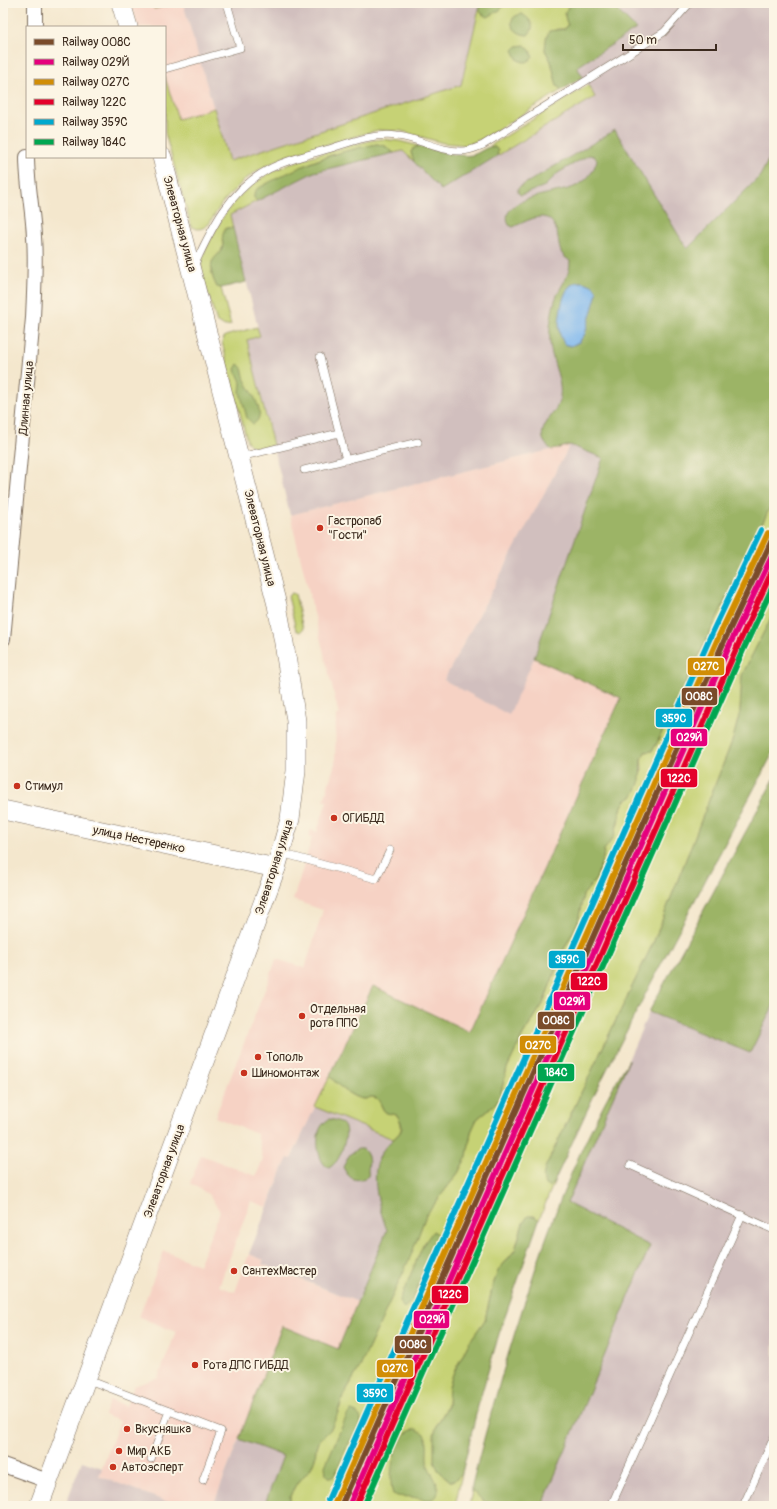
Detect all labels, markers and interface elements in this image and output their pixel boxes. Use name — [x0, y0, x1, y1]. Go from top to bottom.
legend — [26, 26, 166, 158]
scale bar — [623, 26, 716, 52]
text: 50 m — [629, 33, 657, 48]
text: Railway 008С — [62, 35, 131, 50]
text: Railway 029Й — [62, 55, 129, 70]
text: Railway 027С — [62, 75, 130, 90]
text: Railway 122С — [62, 95, 126, 110]
text: Railway 359С — [62, 115, 128, 130]
text: Railway 184С — [62, 135, 126, 150]
street label: Элеваторная улица — [159, 175, 200, 274]
street label: Длинная улица — [16, 360, 37, 437]
street label: Элеваторная улица — [240, 488, 279, 588]
place label: Гастропаб "Гости" — [328, 514, 382, 543]
marker: Гастропаб "Гости" — [315, 523, 325, 533]
line badge: 027С — [687, 657, 725, 676]
text: 027С — [693, 660, 719, 673]
line badge: 008С — [681, 687, 718, 706]
text: 008С — [685, 690, 713, 703]
line badge: 359С — [655, 708, 693, 728]
text: 359С — [662, 712, 686, 725]
line badge: 029Й — [670, 728, 708, 747]
text: 029Й — [676, 731, 702, 744]
line badge: 122С — [660, 768, 698, 788]
text: 122С — [667, 772, 691, 785]
place label: Стимул — [25, 779, 63, 794]
marker: Стимул — [12, 781, 22, 791]
place label: ОГИБДД — [342, 811, 385, 826]
marker: ОГИБДД — [329, 813, 339, 823]
street label: Элеваторная улица — [252, 817, 297, 916]
street label: улица Нестеренко — [90, 822, 187, 857]
line badge: 359С — [548, 950, 586, 969]
text: 359С — [555, 953, 579, 966]
line badge: 122С — [570, 972, 608, 991]
text: 122С — [577, 975, 601, 988]
line badge: 029Й — [553, 991, 591, 1011]
text: 029Й — [559, 995, 585, 1008]
place label: Отдельная рота ППС — [310, 1002, 366, 1031]
marker: Отдельная рота ППС — [297, 1011, 307, 1021]
line badge: 008С — [537, 1011, 575, 1030]
text: 008С — [542, 1014, 570, 1027]
line badge: 027С — [519, 1035, 557, 1054]
text: 027С — [525, 1039, 551, 1052]
place label: Тополь — [266, 1050, 304, 1065]
marker: Тополь — [253, 1052, 263, 1062]
line badge: 184С — [537, 1063, 575, 1082]
place label: Шиномонтаж — [252, 1066, 320, 1081]
text: 184С — [544, 1066, 568, 1079]
marker: Шиномонтаж — [239, 1068, 249, 1078]
street label: Элеваторная улица — [141, 1122, 189, 1220]
place label: СантехМастер — [242, 1264, 317, 1279]
marker: СантехМастер — [229, 1266, 239, 1276]
line badge: 122С — [431, 1285, 469, 1304]
text: 122С — [438, 1288, 462, 1301]
line badge: 029Й — [413, 1310, 450, 1329]
text: 029Й — [419, 1313, 445, 1326]
line badge: 008С — [394, 1335, 432, 1354]
text: 008С — [399, 1338, 427, 1351]
place label: Рота ДПС ГИБДД — [203, 1358, 289, 1373]
line badge: 027С — [376, 1359, 414, 1378]
marker: Рота ДПС ГИБДД — [190, 1360, 200, 1370]
text: 027С — [382, 1362, 408, 1375]
line badge: 359С — [356, 1383, 394, 1403]
text: 359С — [363, 1387, 387, 1400]
place label: Вкусняшка — [135, 1422, 192, 1437]
marker: Вкусняшка — [122, 1424, 132, 1434]
place label: Мир АКБ — [127, 1444, 171, 1459]
marker: Мир АКБ — [114, 1446, 124, 1456]
place label: Автоэсперт — [121, 1460, 183, 1475]
marker: Автоэсперт — [108, 1462, 118, 1472]

